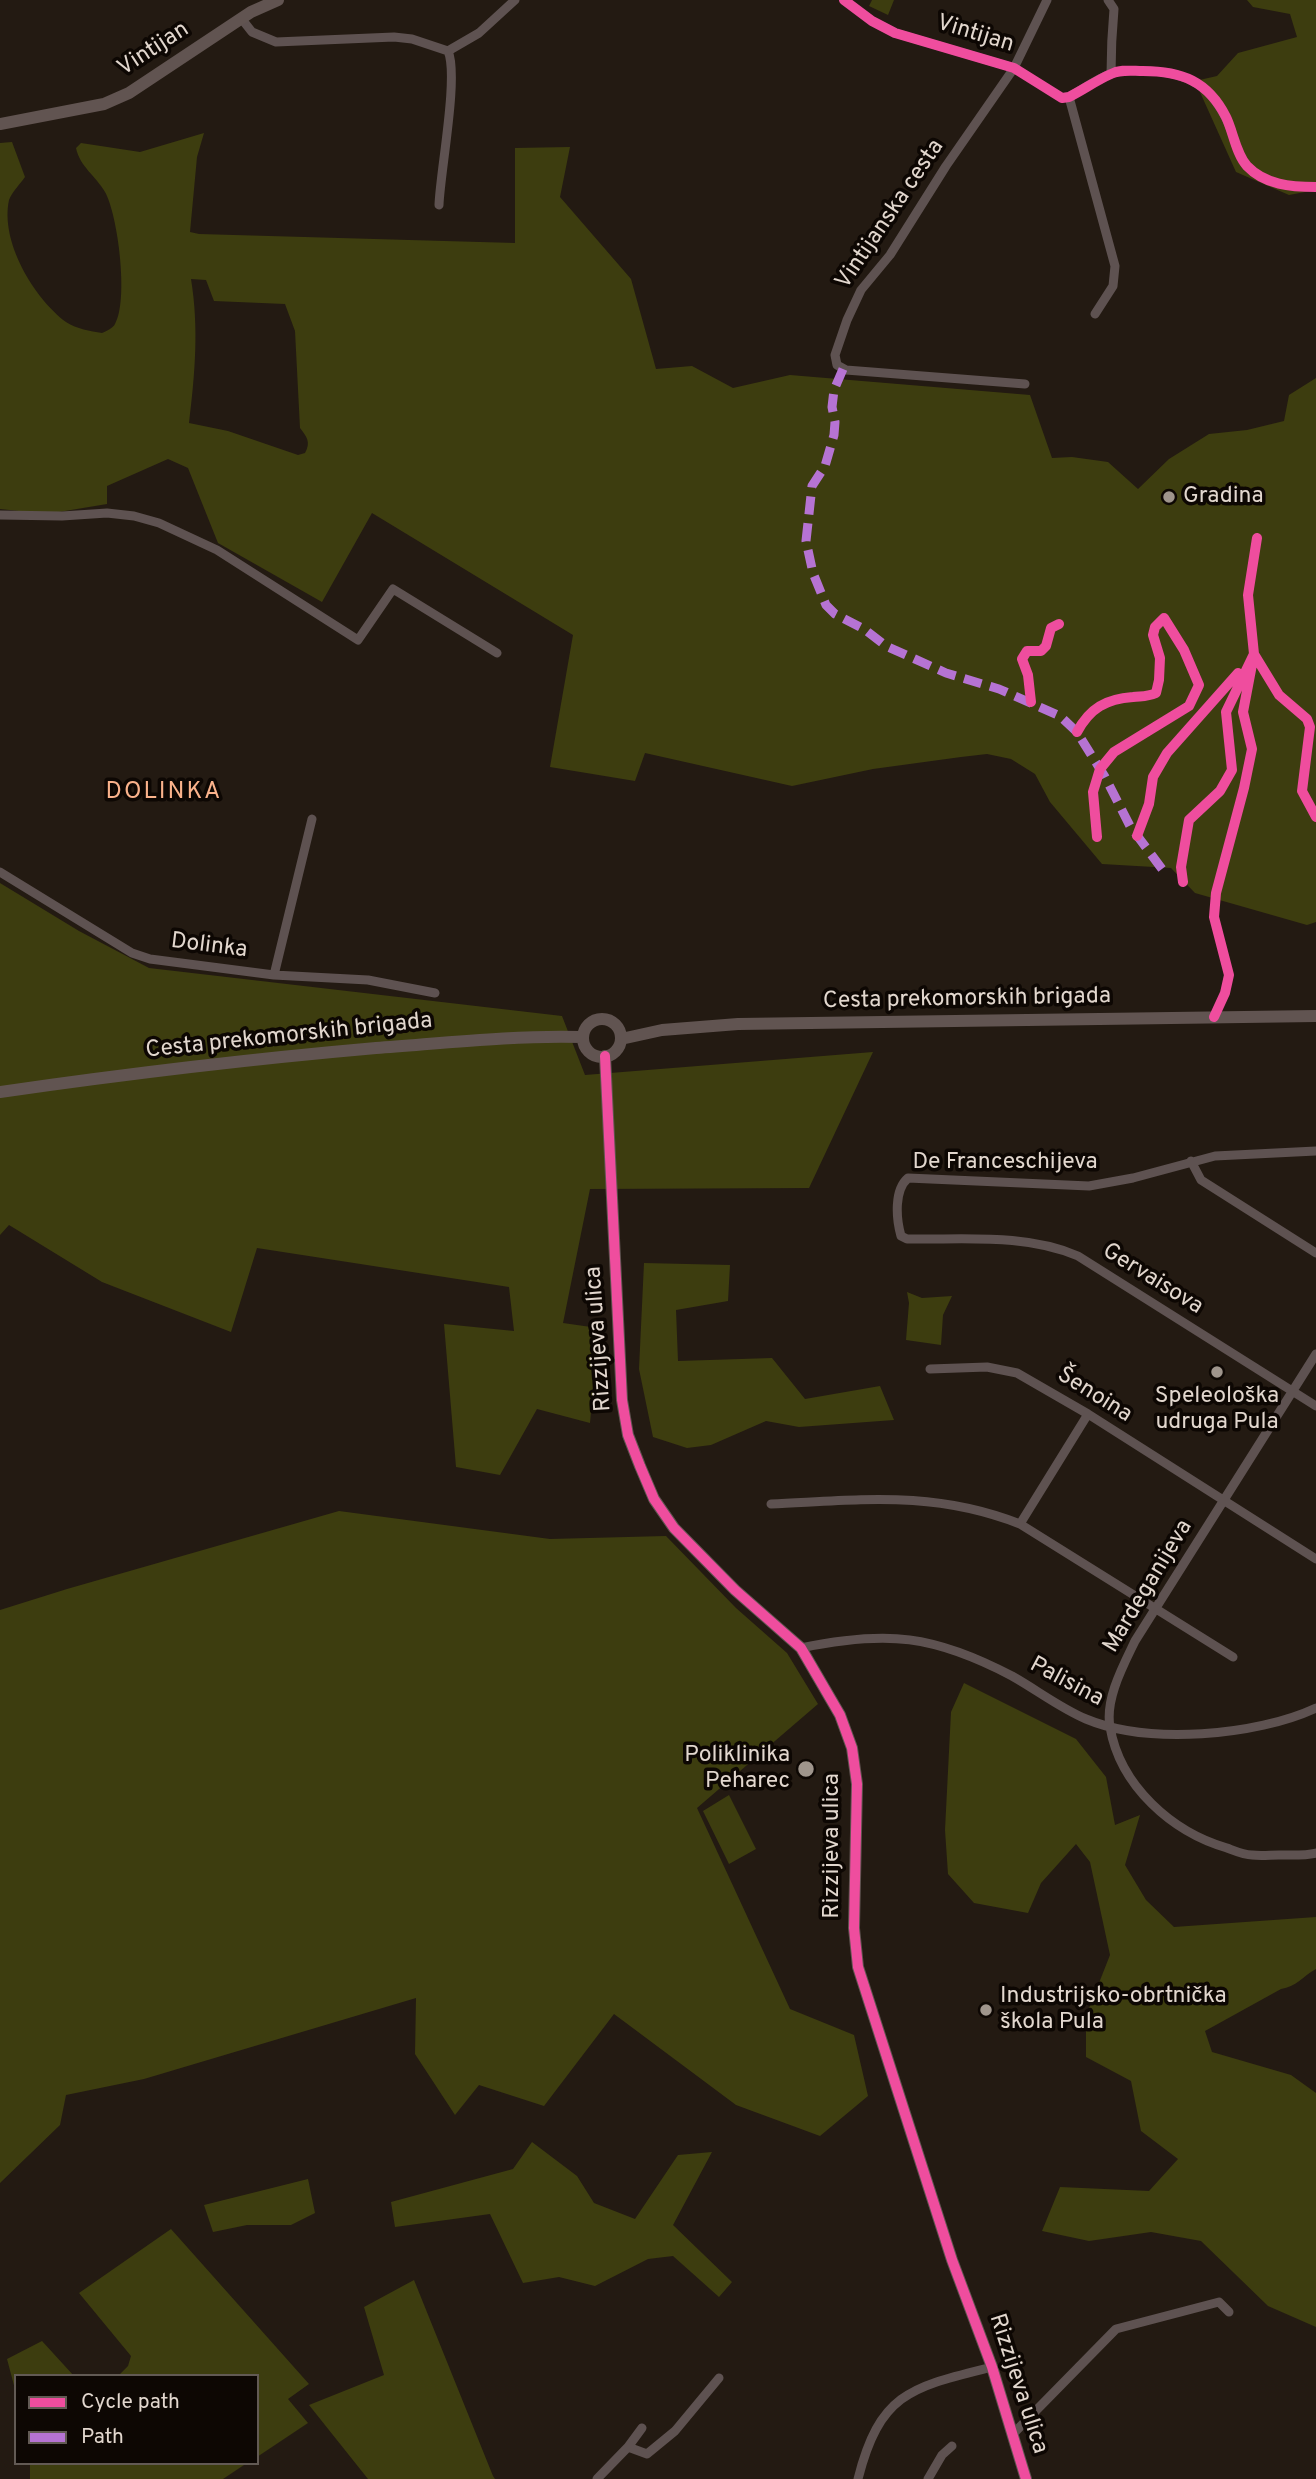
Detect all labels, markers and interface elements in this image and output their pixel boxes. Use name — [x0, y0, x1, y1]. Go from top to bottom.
street label: Vintijan — [933, 10, 1017, 60]
street label: Vintijan — [113, 17, 195, 83]
street label: Vintijanska cesta — [831, 135, 951, 295]
place label: Gradina — [1183, 483, 1264, 511]
marker: Gradina — [1161, 489, 1177, 505]
district label: DOLINKA — [106, 779, 222, 807]
street label: Dolinka — [169, 929, 249, 965]
street label: Cesta prekomorskih brigada — [823, 984, 1111, 1016]
street label: Cesta prekomorskih brigada — [144, 1008, 434, 1066]
street label: De Franceschijeva — [912, 1149, 1098, 1177]
street label: Gervaisova — [1097, 1238, 1207, 1322]
street label: Rizzijeva ulica — [581, 1265, 619, 1413]
street label: Šenoina — [1051, 1362, 1137, 1430]
marker: Speleološka udruga Pula — [1209, 1364, 1225, 1380]
place label: Speleološka udruga Pula — [1155, 1383, 1279, 1437]
street label: Mardeganijeva — [1098, 1515, 1200, 1659]
street label: Palisina — [1024, 1652, 1108, 1714]
place label: Poliklinika Peharec — [684, 1742, 790, 1796]
marker: Poliklinika Peharec — [796, 1759, 816, 1779]
street label: Rizzijeva ulica — [819, 1773, 847, 1919]
place label: Industrijsko-obrtnička škola Pula — [1000, 1983, 1227, 2037]
marker: Industrijsko-obrtnička škola Pula — [978, 2002, 994, 2018]
street label: Rizzijeva ulica — [981, 2310, 1053, 2458]
legend — [14, 2374, 259, 2465]
text: Cycle path — [81, 2389, 180, 2416]
text: Path — [81, 2424, 124, 2451]

